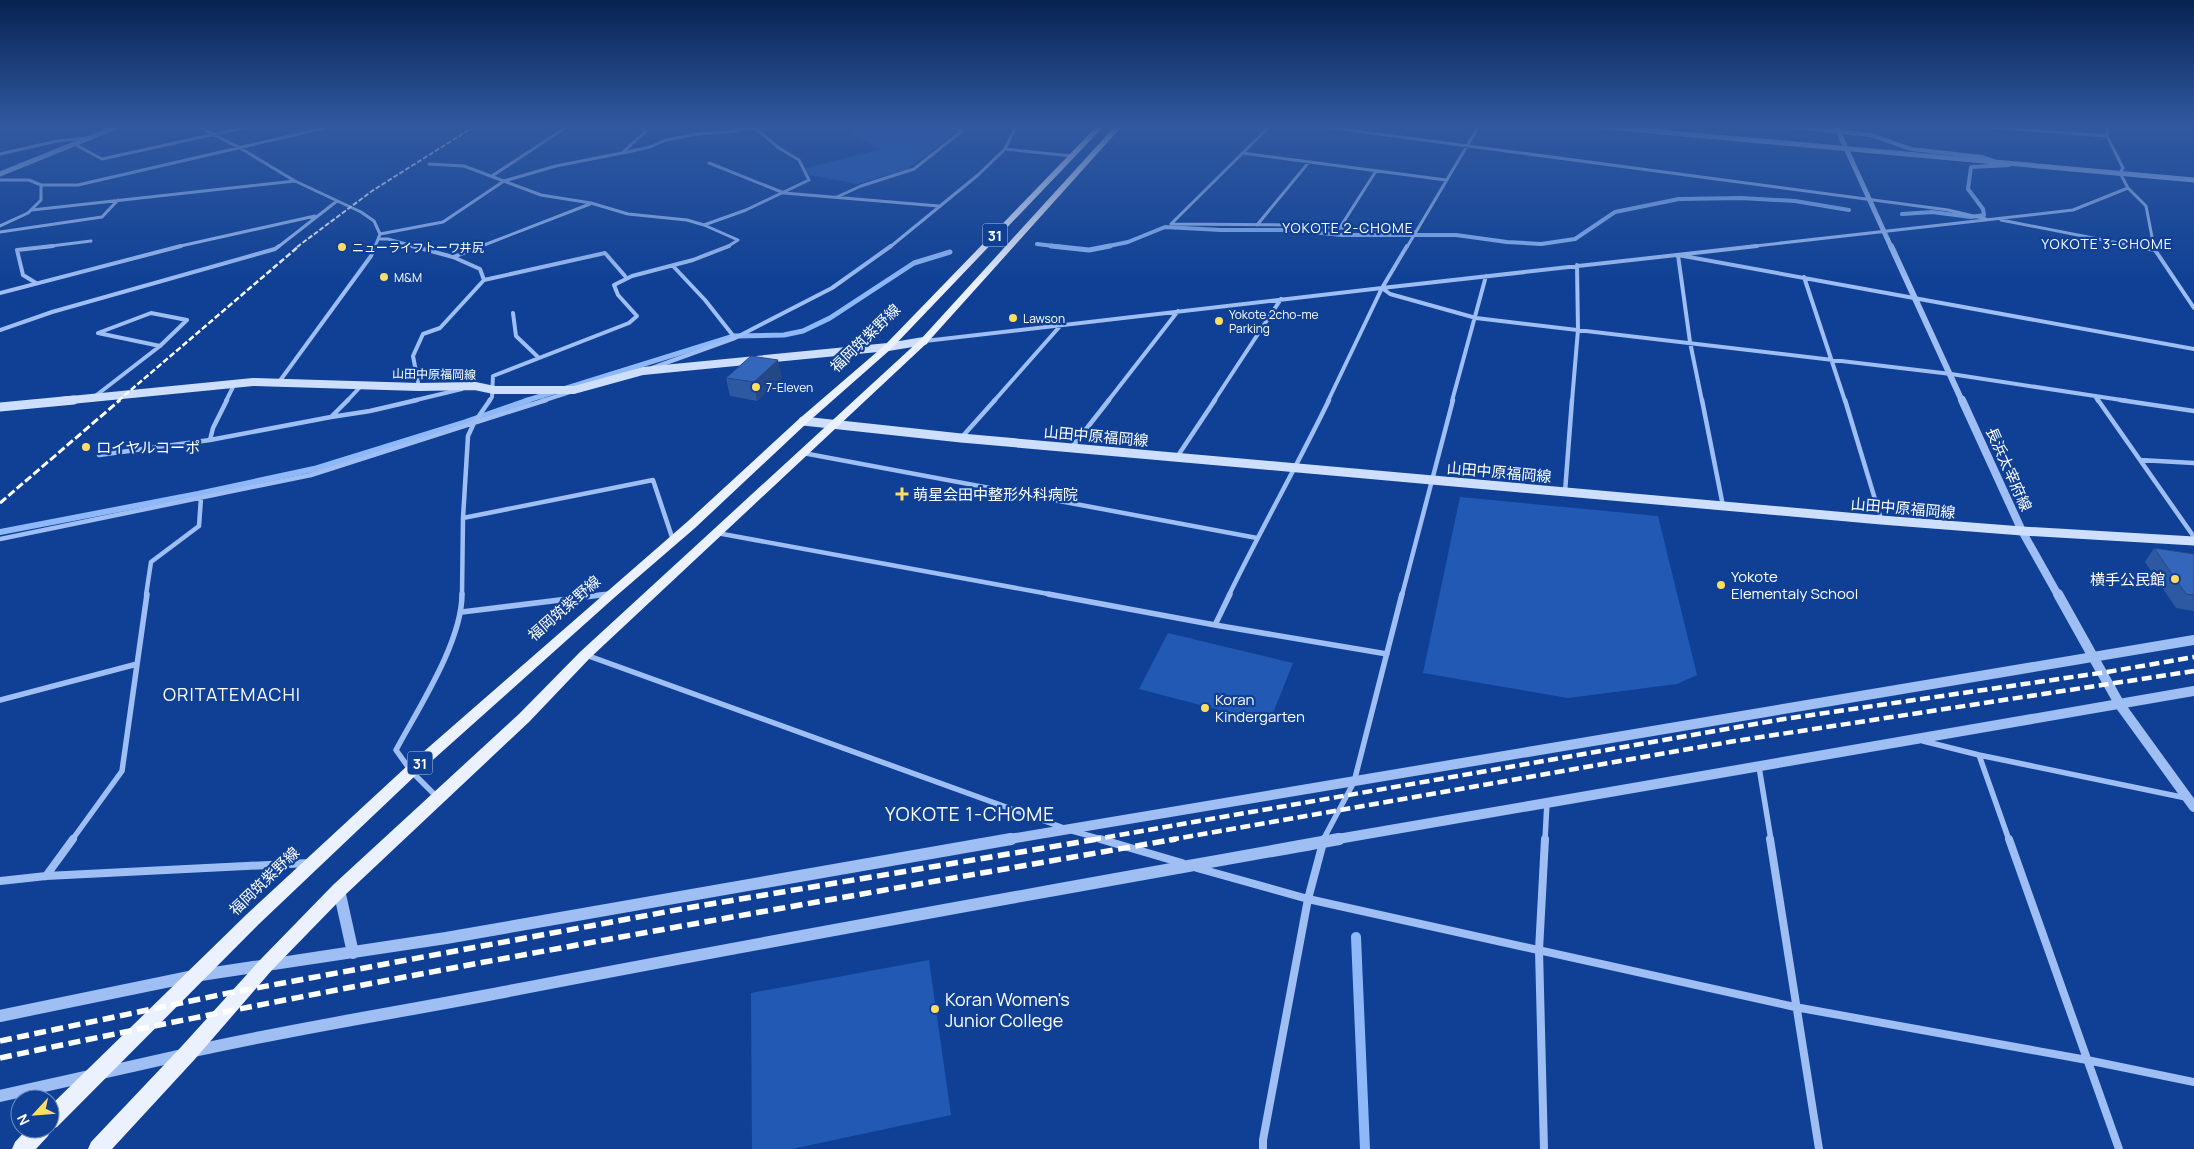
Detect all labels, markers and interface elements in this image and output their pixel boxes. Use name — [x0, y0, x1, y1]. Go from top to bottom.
district label: YOKOTE 2-CHOME — [1282, 218, 1414, 237]
road number: 31 — [982, 224, 1008, 246]
district label: YOKOTE 3-CHOME — [2041, 234, 2173, 253]
place label: ニューライフトーワ井尻 — [352, 239, 484, 256]
marker: ニューライフトーワ井尻 — [336, 241, 348, 253]
place label: M&M — [394, 269, 422, 286]
marker: M&M — [378, 271, 390, 283]
street label: 福岡筑紫野線 — [825, 299, 905, 377]
place label: Yokote 2cho-me Parking — [1229, 306, 1319, 337]
place label: Lawson — [1023, 310, 1065, 327]
marker: Lawson — [1007, 312, 1019, 324]
marker: Yokote 2cho-me Parking — [1213, 315, 1225, 327]
street label: 山田中原福岡線 — [392, 365, 476, 383]
place label: 7-Eleven — [766, 379, 813, 396]
marker: 7-Eleven — [750, 381, 762, 393]
street label: 山田中原福岡線 — [1043, 421, 1149, 451]
street label: 長浜太宰府線 — [1981, 424, 2037, 514]
place label: ロイヤルコーポ — [96, 437, 200, 458]
marker: ロイヤルコーポ — [80, 441, 92, 453]
street label: 山田中原福岡線 — [1446, 457, 1552, 487]
place label: 萌星会田中整形外科病院 — [913, 484, 1078, 505]
marker: 萌星会田中整形外科病院 — [895, 487, 909, 501]
street label: 山田中原福岡線 — [1850, 493, 1956, 523]
place label: Yokote Elementaly School — [1731, 566, 1858, 604]
place label: 横手公民館 — [2090, 569, 2165, 590]
street label: 福岡筑紫野線 — [523, 571, 605, 645]
marker: 横手公民館 — [2169, 573, 2181, 585]
marker: Yokote Elementaly School — [1715, 579, 1727, 591]
district label: ORITATEMACHI — [163, 682, 301, 706]
place label: Koran Kindergarten — [1215, 689, 1305, 727]
marker: Koran Kindergarten — [1199, 702, 1211, 714]
road number: 31 — [408, 751, 432, 774]
district label: YOKOTE 1-CHOME — [885, 801, 1055, 827]
street label: 福岡筑紫野線 — [224, 842, 304, 920]
place label: Koran Women's Junior College — [945, 987, 1070, 1032]
marker: Koran Women's Junior College — [929, 1003, 941, 1015]
north arrow — [10, 1089, 60, 1139]
text: N — [12, 1111, 34, 1129]

